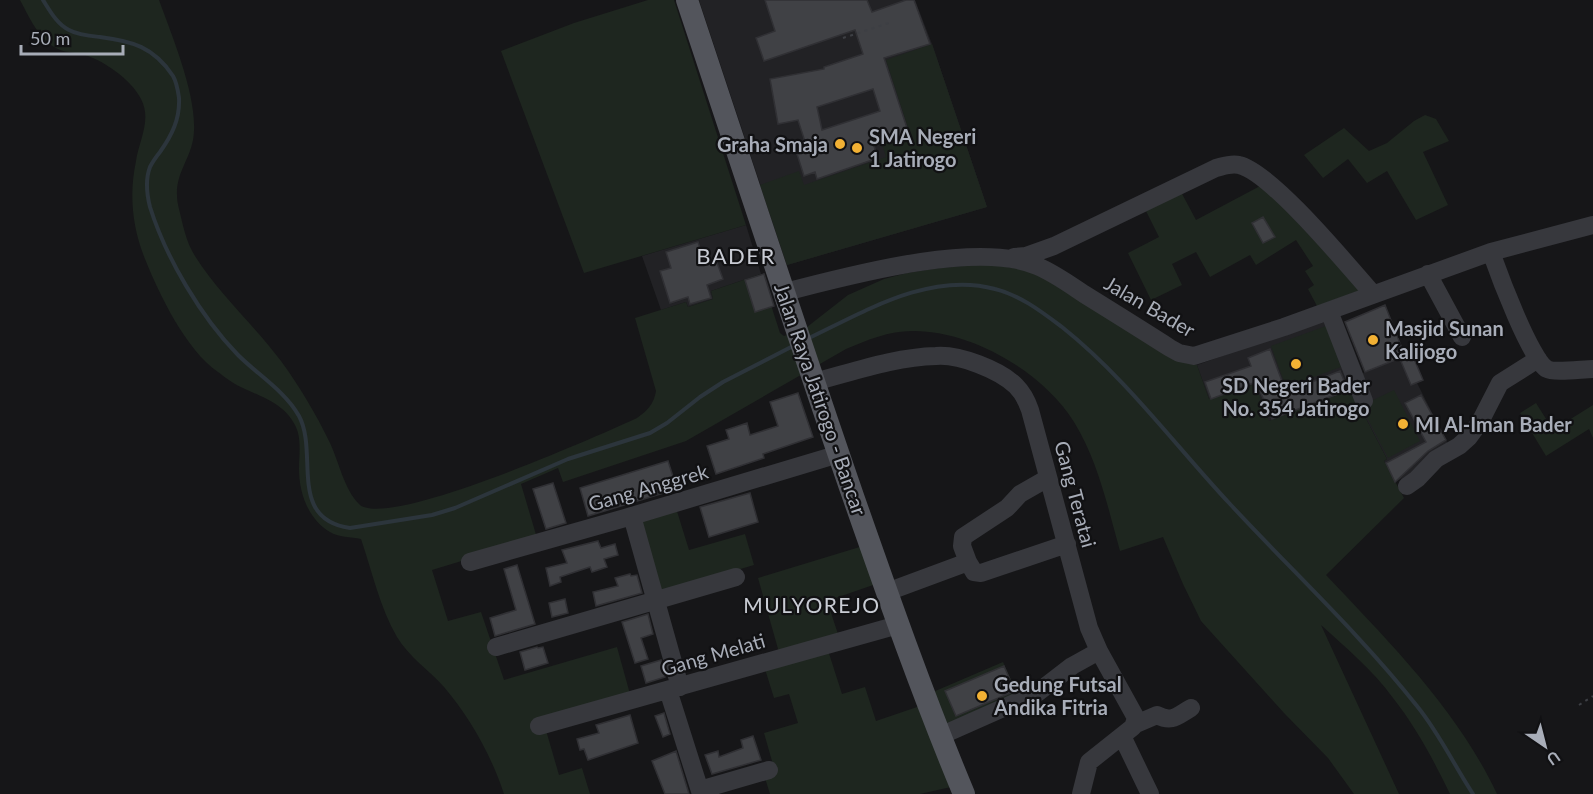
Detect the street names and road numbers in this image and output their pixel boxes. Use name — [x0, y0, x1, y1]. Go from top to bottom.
street label: Jalan Bader — [1100, 270, 1200, 342]
street label: Jalan Raya Jatirogo - Bancar — [770, 280, 872, 519]
street label: Gang Teratai — [1050, 438, 1102, 550]
street label: Gang Anggrek — [585, 458, 711, 516]
street label: Gang Melati — [658, 628, 768, 680]

